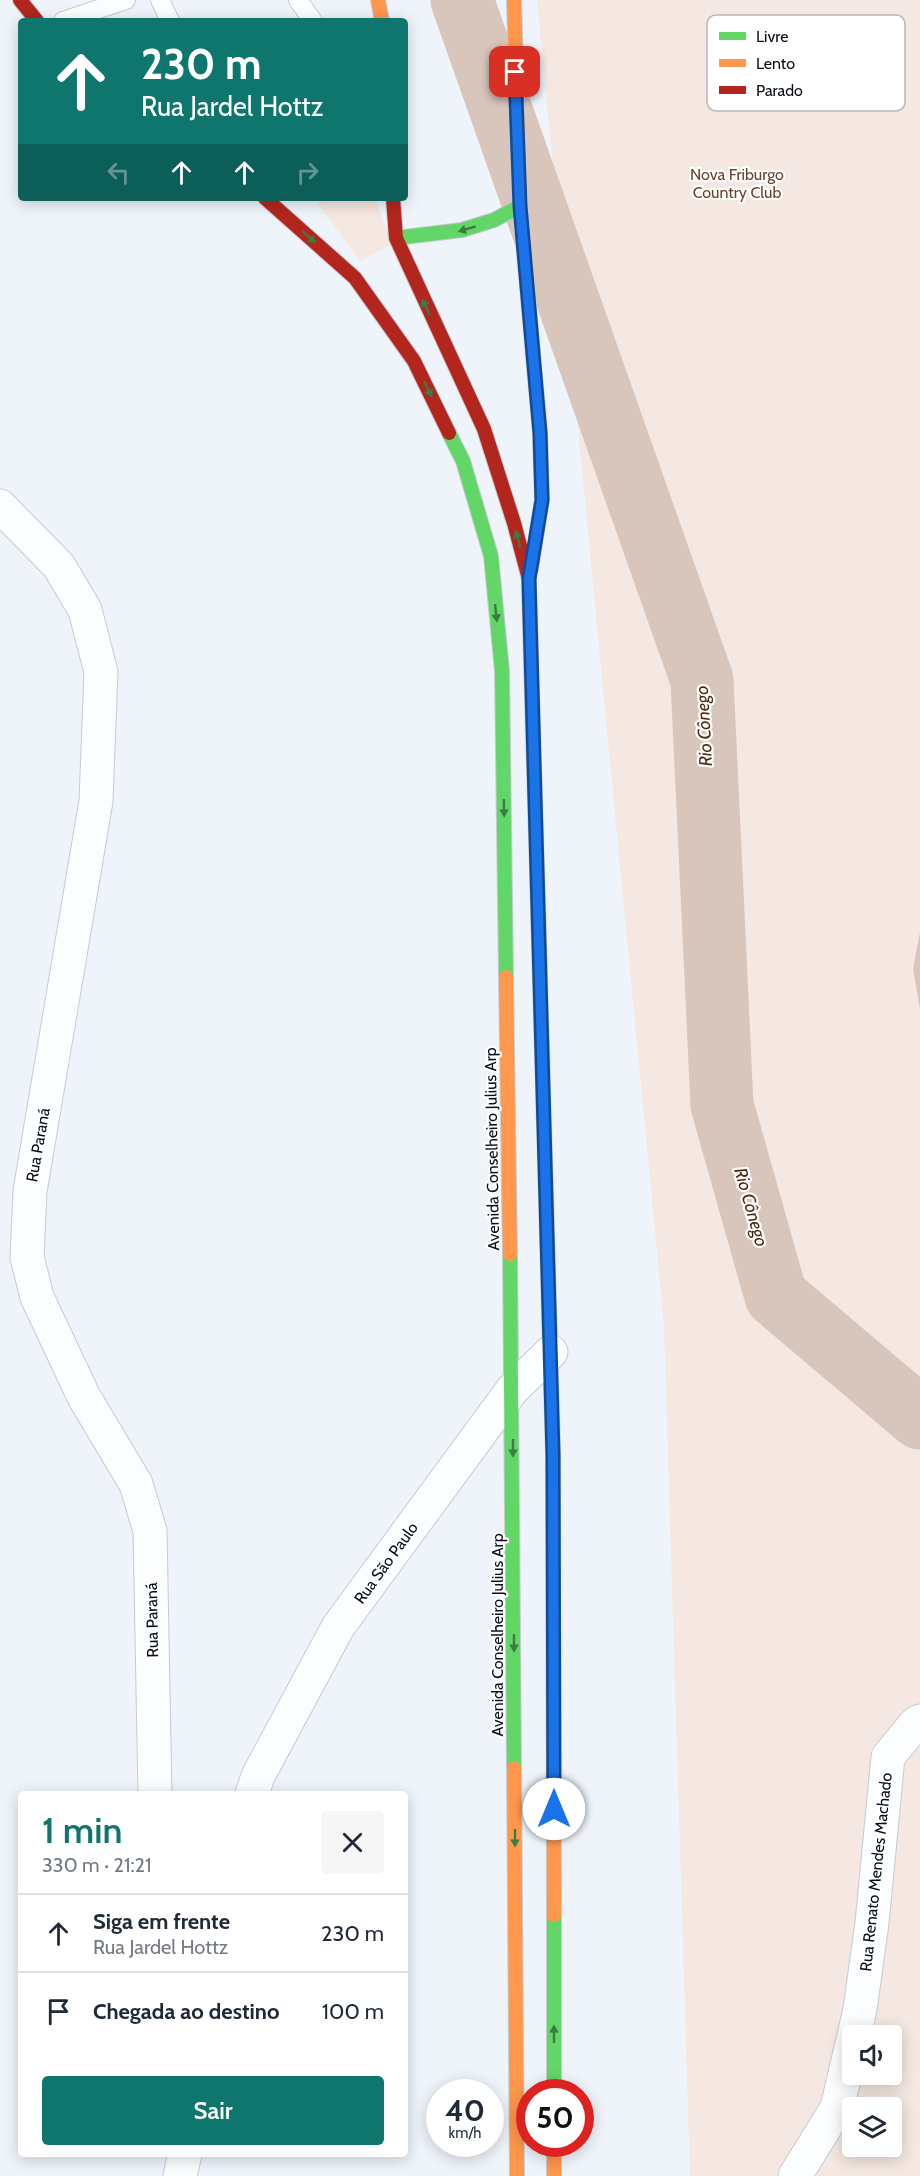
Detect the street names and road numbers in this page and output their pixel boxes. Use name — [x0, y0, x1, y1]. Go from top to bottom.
street label: Avenida Conselheiro Julius Arp — [481, 1047, 503, 1251]
street label: Rua Paraná — [22, 1106, 54, 1184]
street label: Rua São Paulo — [350, 1518, 422, 1607]
street label: Avenida Conselheiro Julius Arp — [488, 1533, 507, 1737]
street label: Rua Paraná — [142, 1582, 162, 1658]
street label: Rua Renato Mendes Machado — [856, 1771, 896, 1972]

